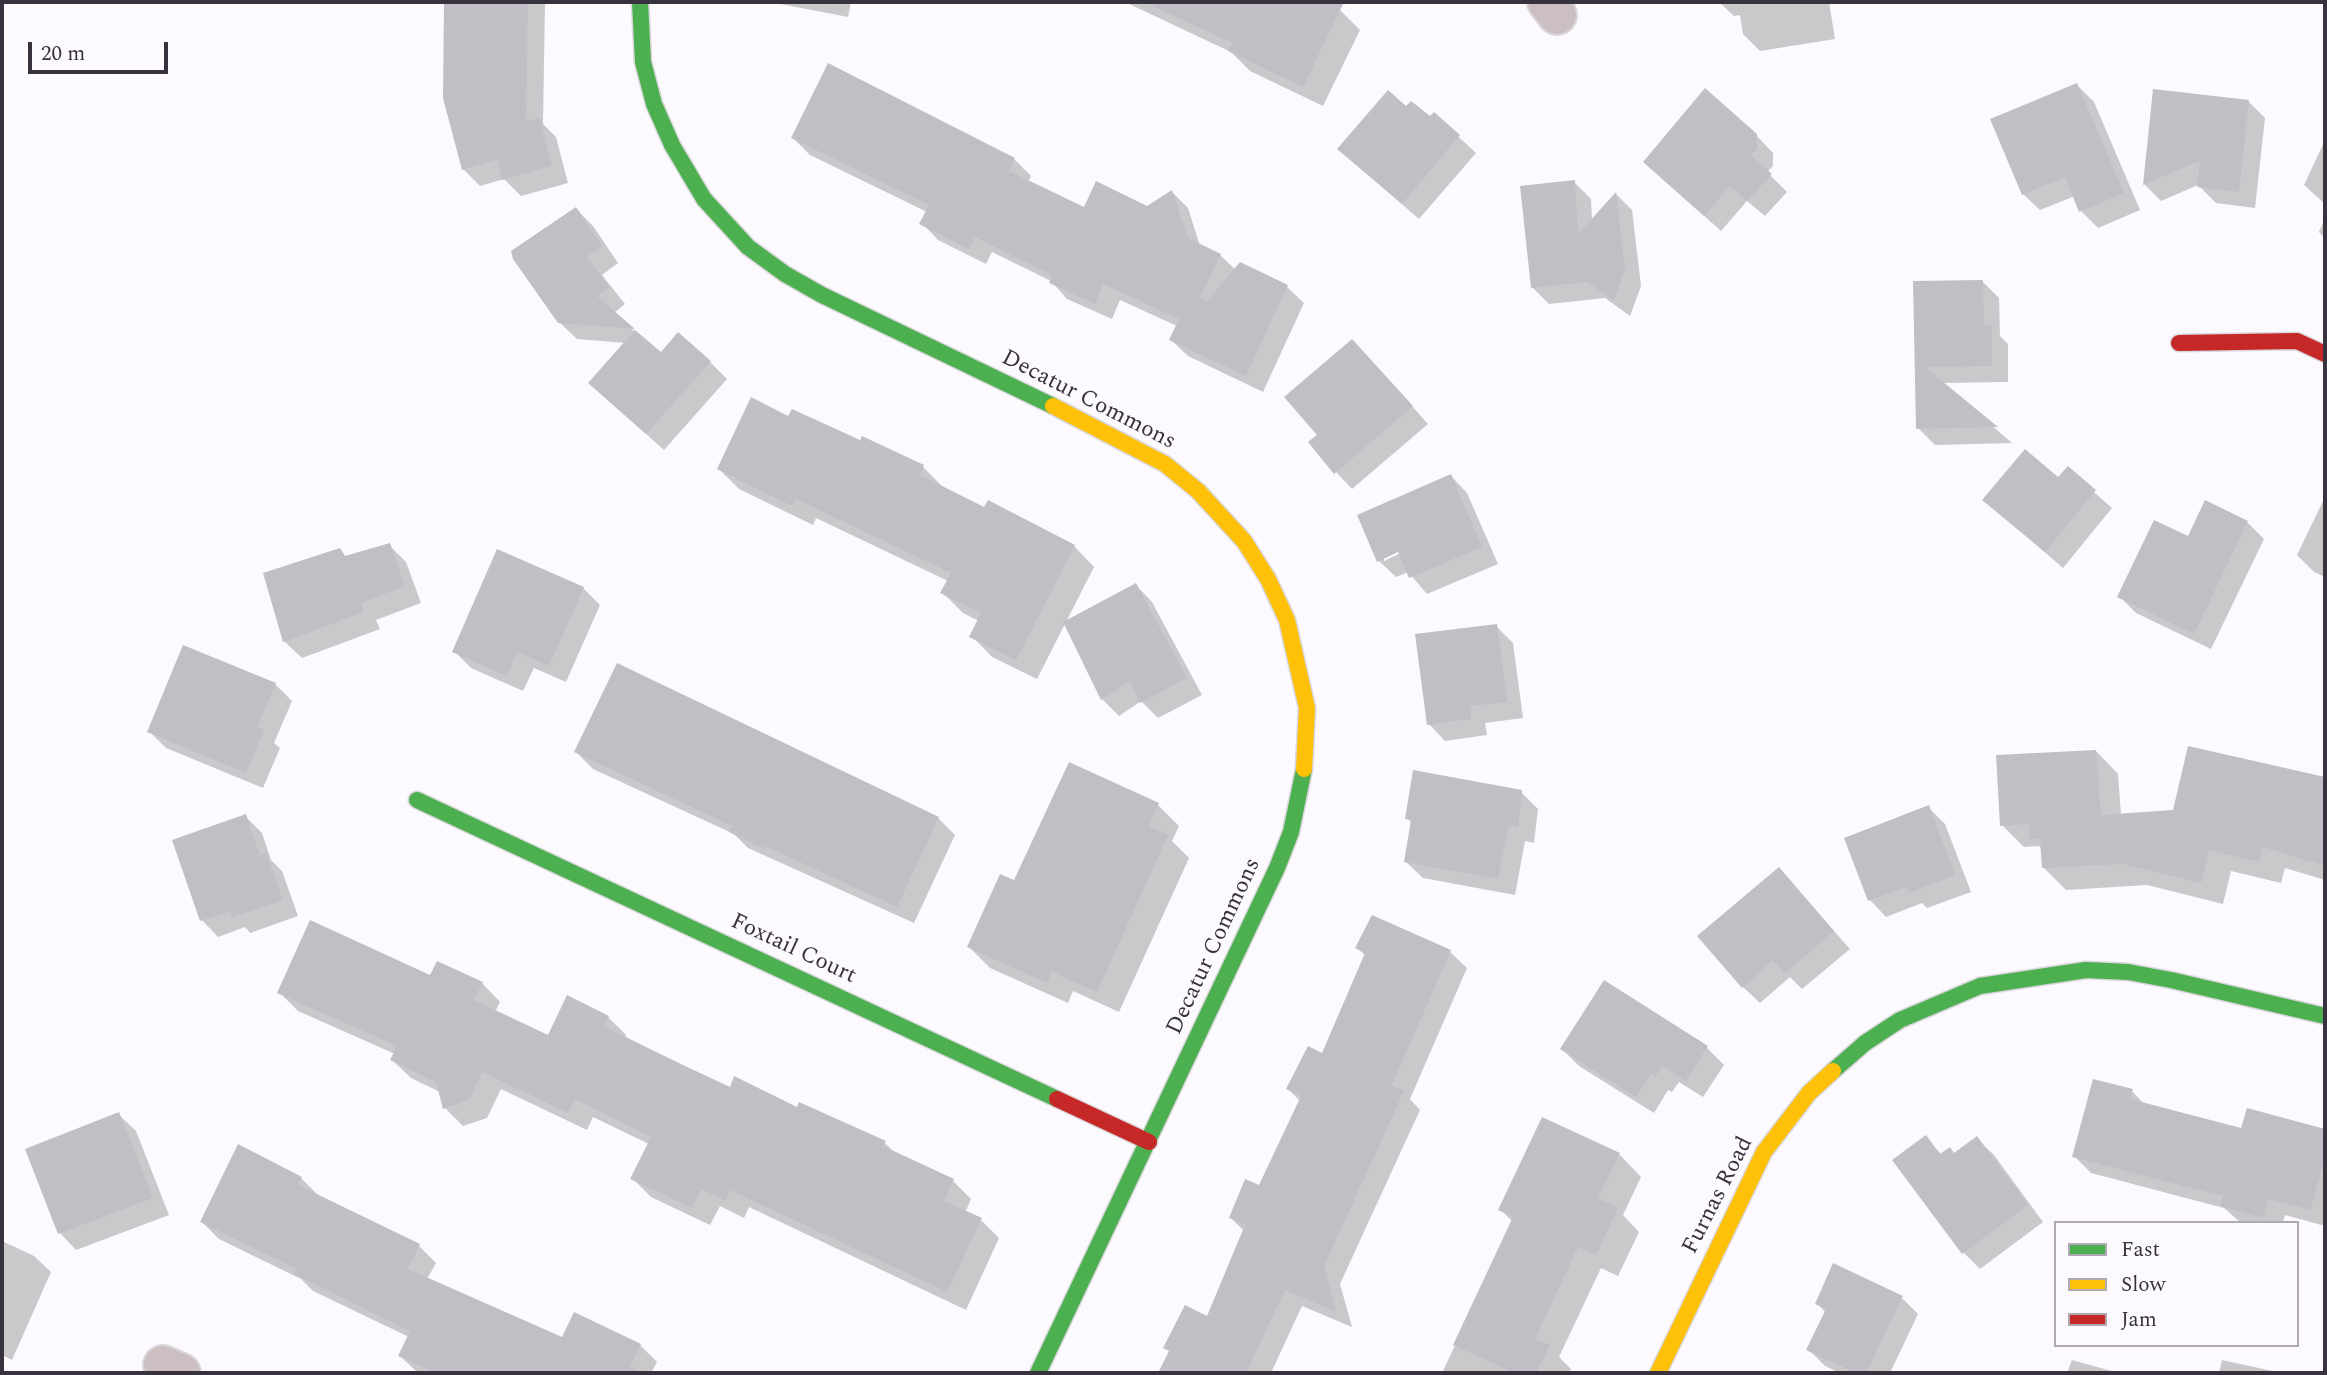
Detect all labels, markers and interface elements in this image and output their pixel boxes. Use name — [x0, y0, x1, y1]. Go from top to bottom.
scale bar — [32, 28, 172, 72]
text: 20 m — [41, 38, 85, 70]
street label: Decatur Commons — [996, 345, 1180, 457]
street label: Decatur Commons — [1162, 854, 1268, 1040]
street label: Foxtail Court — [726, 909, 860, 991]
street label: Furnas Road — [1678, 1133, 1760, 1259]
legend — [2054, 1221, 2299, 1347]
text: Fast — [2121, 1234, 2160, 1266]
text: Slow — [2121, 1269, 2165, 1301]
text: Jam — [2121, 1304, 2157, 1336]

